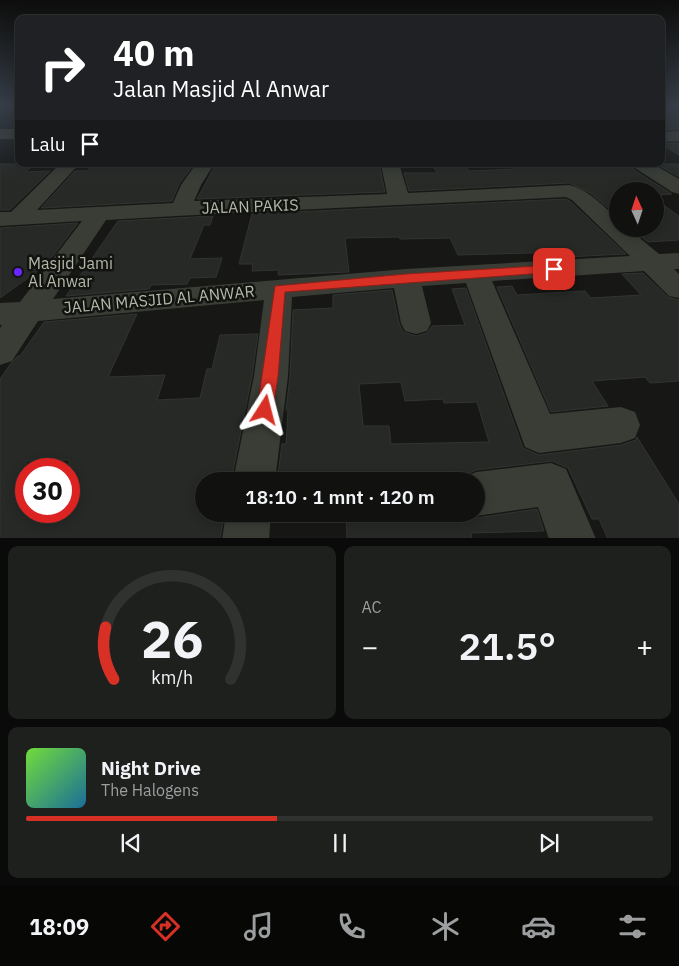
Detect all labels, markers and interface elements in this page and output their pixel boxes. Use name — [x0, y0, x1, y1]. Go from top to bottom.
text: 40 m — [113, 30, 195, 76]
icon: right — [30, 35, 95, 100]
text: Jalan Masjid Al Anwar — [113, 74, 329, 103]
icon: arrive — [76, 130, 104, 158]
text: Lalu — [30, 132, 66, 156]
north arrow — [609, 182, 664, 238]
map controls — [609, 182, 664, 237]
street label: JALAN PAKIS — [201, 194, 299, 218]
pin — [533, 248, 575, 290]
place label: Masjid Jami Al Anwar — [28, 253, 113, 291]
icon: arrive — [540, 255, 568, 283]
marker: Masjid Jami Al Anwar — [12, 266, 24, 278]
street label: JALAN MASJID AL ANWAR — [63, 281, 255, 317]
position arrow — [238, 383, 290, 435]
speed limit sign: 30 — [15, 458, 80, 523]
text: 18:10 · 1 mnt · 120 m — [245, 485, 435, 509]
text: AC — [362, 597, 381, 617]
text: 26 — [141, 605, 203, 672]
text: 21.5° — [458, 621, 556, 670]
text: − — [362, 628, 378, 665]
text: + — [636, 628, 653, 665]
text: km/h — [151, 666, 193, 689]
text: Night Drive — [101, 756, 201, 780]
text: The Halogens — [101, 780, 199, 800]
icon: previous — [117, 829, 145, 857]
icon: pause — [326, 829, 354, 857]
icon: next — [535, 829, 563, 857]
icon: directions — [148, 909, 183, 944]
icon: music — [241, 909, 276, 944]
icon: phone — [334, 909, 369, 944]
icon: climate — [428, 909, 463, 944]
icon: car — [521, 909, 556, 944]
icon: filters — [615, 909, 650, 944]
text: 18:09 — [29, 912, 89, 941]

